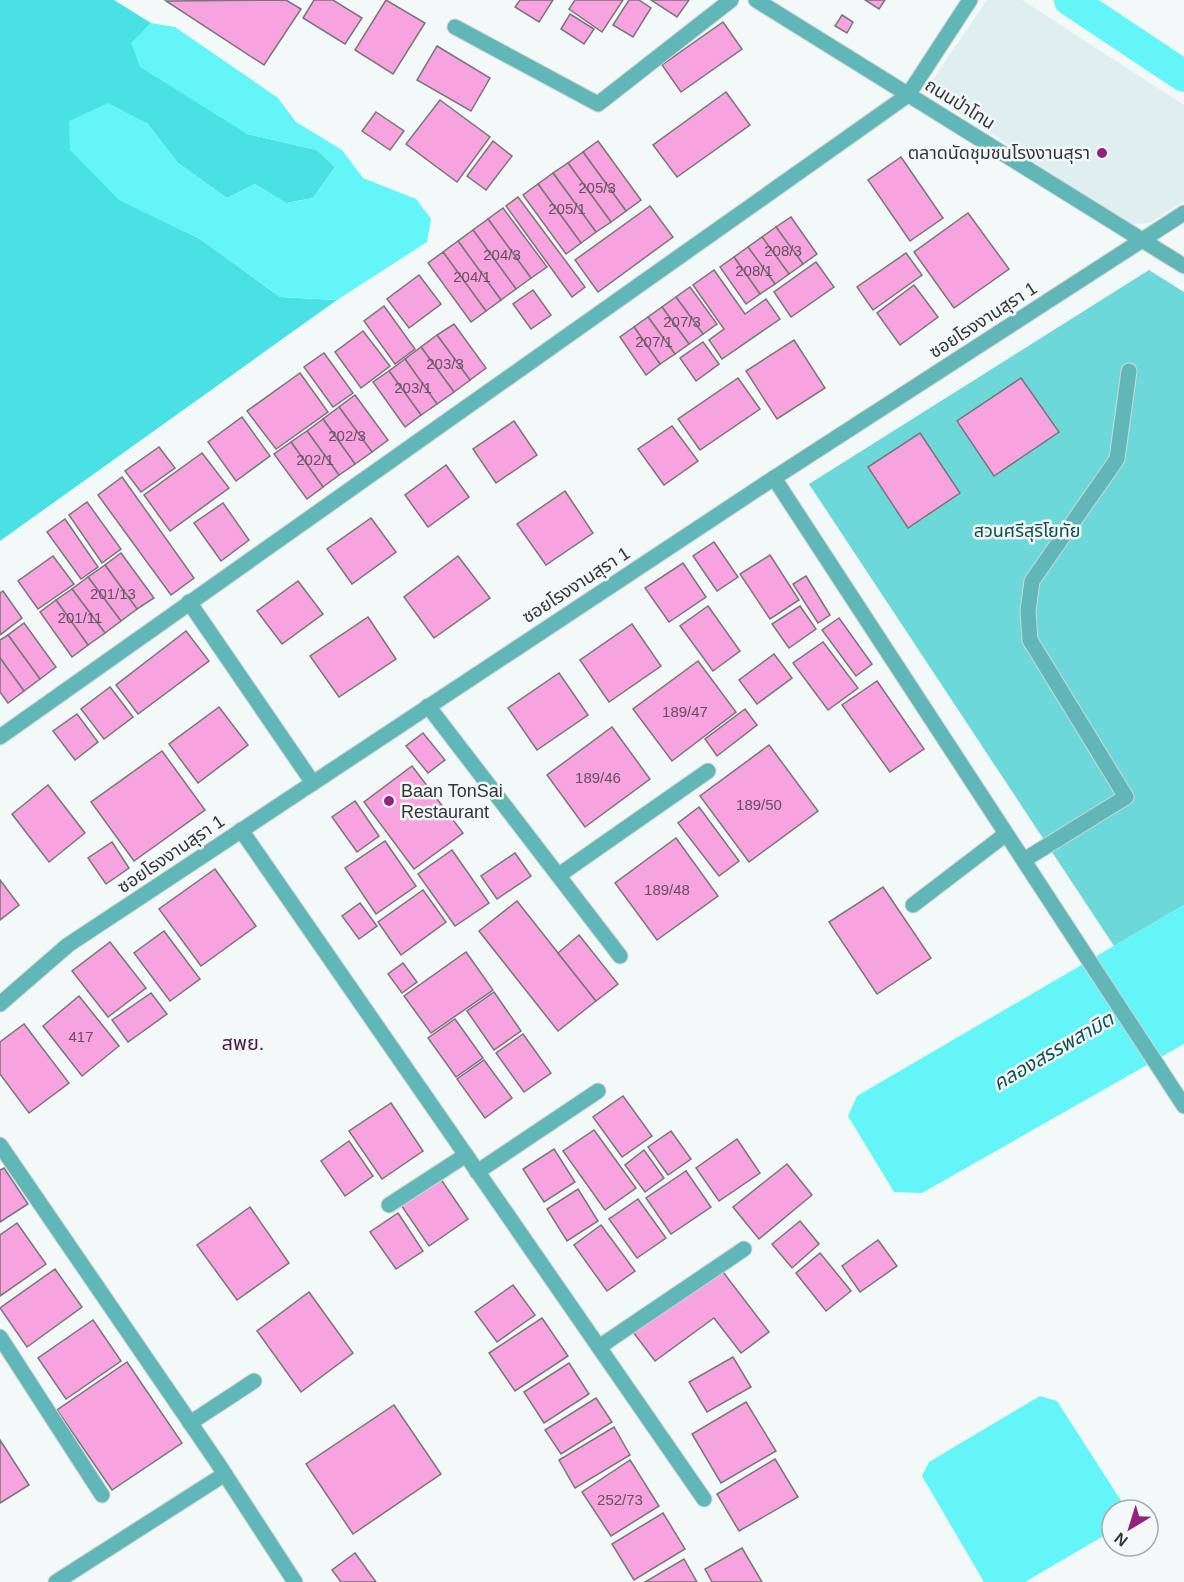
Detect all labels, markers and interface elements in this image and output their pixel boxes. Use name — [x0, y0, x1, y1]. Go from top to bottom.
street label: ถนนป่าโทน — [921, 75, 999, 133]
place label: ตลาดนัดชุมชนโรงงานสุรา — [908, 143, 1090, 164]
marker: ตลาดนัดชุมชนโรงงานสุรา — [1095, 146, 1109, 160]
house number: 205/3 — [578, 179, 616, 196]
house number: 205/1 — [548, 200, 586, 217]
house number: 208/3 — [764, 242, 802, 259]
house number: 204/3 — [483, 246, 521, 263]
house number: 208/1 — [735, 262, 773, 279]
house number: 204/1 — [453, 268, 491, 285]
street label: ซอยโรงงานสุรา 1 — [925, 278, 1041, 363]
house number: 207/3 — [663, 313, 701, 330]
house number: 207/1 — [635, 333, 673, 350]
house number: 203/3 — [426, 355, 464, 372]
house number: 203/1 — [394, 379, 432, 396]
house number: 202/3 — [328, 427, 366, 444]
house number: 202/1 — [296, 451, 334, 468]
park label: สวนศรีสุริโยทัย — [974, 521, 1080, 542]
street label: ซอยโรงงานสุรา 1 — [518, 543, 634, 628]
house number: 201/13 — [90, 585, 136, 602]
house number: 201/11 — [58, 609, 102, 626]
house number: 189/47 — [662, 703, 708, 720]
house number: 189/46 — [575, 769, 621, 786]
place label: Baan TonSai Restaurant — [401, 781, 503, 822]
marker: Baan TonSai Restaurant — [382, 794, 396, 808]
house number: 189/50 — [736, 796, 782, 813]
street label: ซอยโรงงานสุรา 1 — [114, 811, 229, 898]
house number: 189/48 — [644, 881, 690, 898]
water label: คลองสรรพสามิต — [989, 1007, 1118, 1094]
house number: 417 — [68, 1028, 94, 1045]
district label: สพย. — [222, 1032, 264, 1054]
house number: 252/73 — [597, 1491, 643, 1508]
north arrow — [1100, 1498, 1160, 1558]
text: N — [1111, 1529, 1131, 1550]

